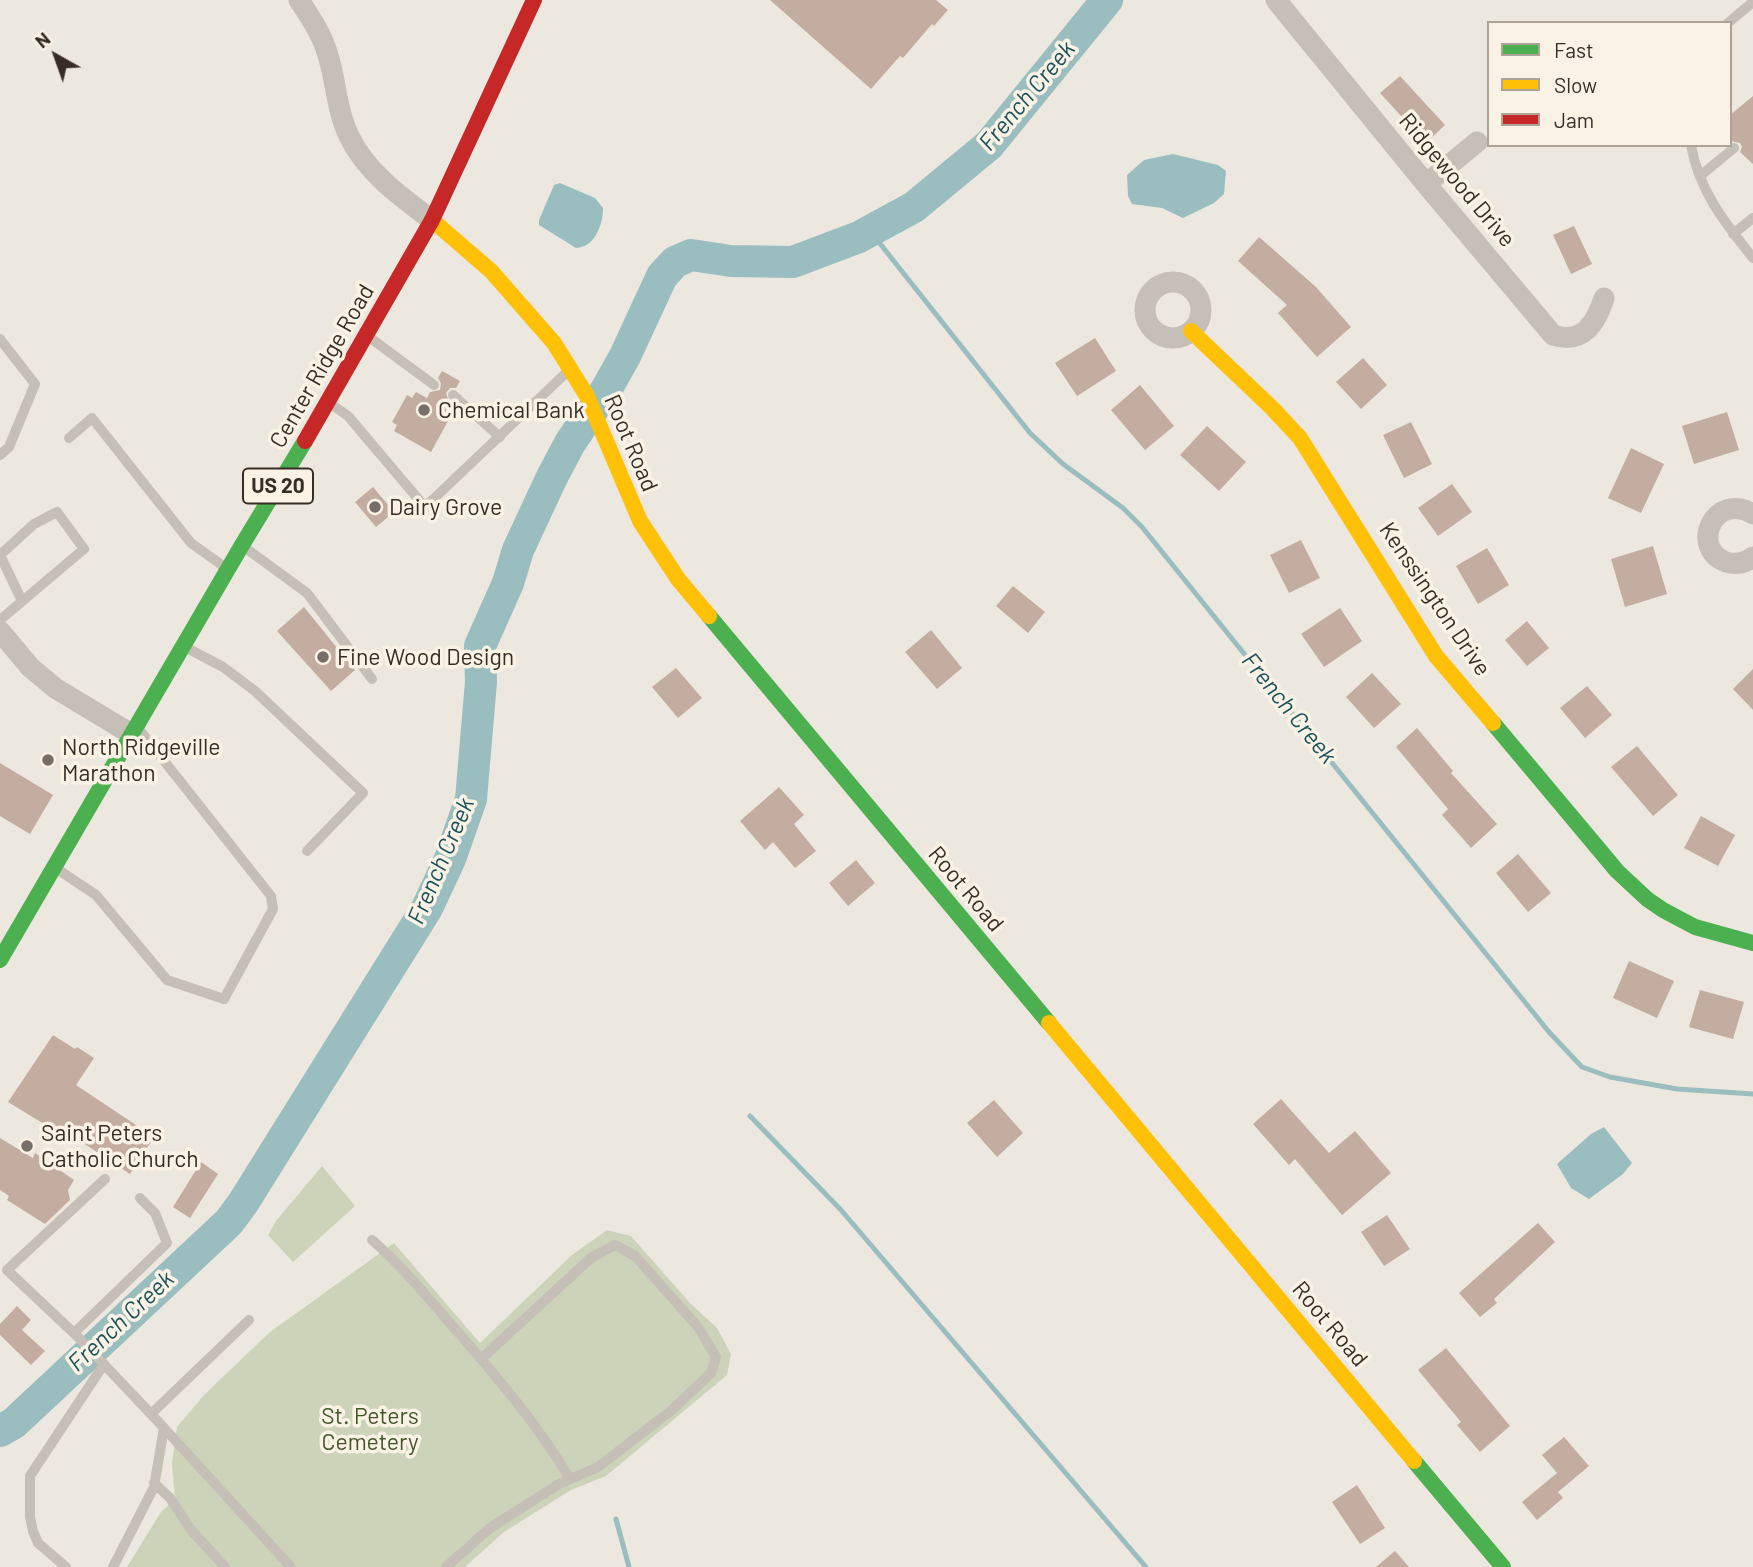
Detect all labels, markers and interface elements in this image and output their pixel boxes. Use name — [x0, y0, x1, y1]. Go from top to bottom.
north arrow — [21, 21, 91, 91]
legend — [1487, 21, 1732, 147]
text: N — [30, 27, 54, 52]
water label: French Creek — [973, 35, 1081, 157]
text: Fast — [1554, 37, 1594, 62]
text: Slow — [1554, 72, 1597, 97]
street label: Ridgewood Drive — [1393, 107, 1521, 253]
text: Jam — [1554, 107, 1594, 132]
street label: Center Ridge Road — [264, 279, 380, 453]
street label: Root Road — [598, 390, 664, 496]
place label: Chemical Bank — [438, 396, 585, 424]
marker: Chemical Bank — [416, 402, 432, 418]
road number: US 20 — [243, 468, 313, 504]
place label: Dairy Grove — [389, 493, 502, 521]
marker: Dairy Grove — [367, 499, 383, 515]
street label: Kenssington Drive — [1373, 517, 1497, 681]
place label: Fine Wood Design — [337, 643, 514, 671]
water label: French Creek — [1236, 647, 1342, 769]
marker: Fine Wood Design — [315, 649, 331, 665]
place label: North Ridgeville Marathon — [62, 733, 221, 787]
marker: North Ridgeville Marathon — [40, 752, 56, 768]
water label: French Creek — [401, 794, 481, 928]
street label: Root Road — [922, 841, 1010, 937]
place label: Saint Peters Catholic Church — [41, 1119, 199, 1173]
marker: Saint Peters Catholic Church — [19, 1138, 35, 1154]
water label: French Creek — [62, 1265, 180, 1377]
street label: Root Road — [1286, 1276, 1374, 1372]
park label: St. Peters Cemetery — [321, 1402, 419, 1456]

